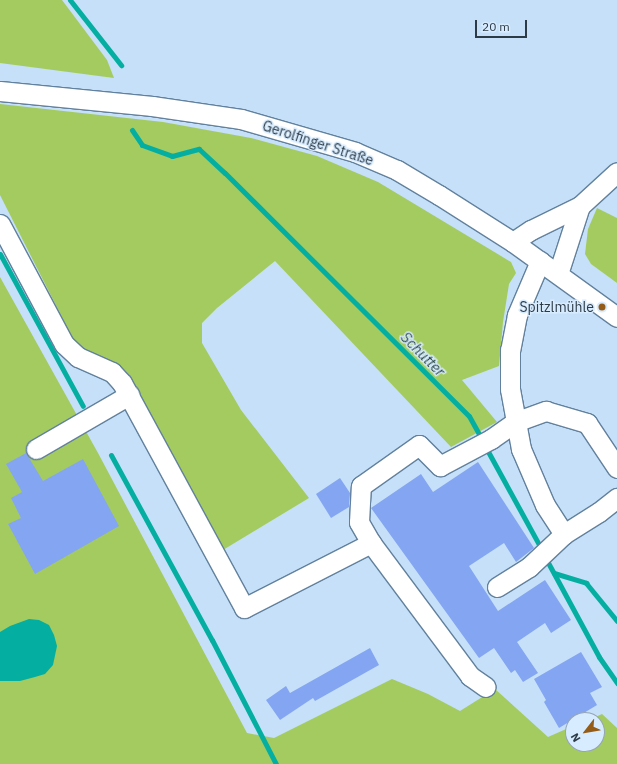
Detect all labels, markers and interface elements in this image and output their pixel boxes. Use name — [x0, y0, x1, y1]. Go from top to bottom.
scale bar — [477, 12, 529, 38]
text: 20 m — [482, 19, 510, 34]
street label: Gerolfinger Straße — [260, 117, 376, 169]
place label: Spitzlmühle — [519, 299, 594, 315]
marker: Spitzlmühle — [597, 302, 607, 312]
water label: Schutter — [397, 328, 449, 380]
north arrow — [565, 712, 605, 752]
text: N — [568, 731, 584, 745]

